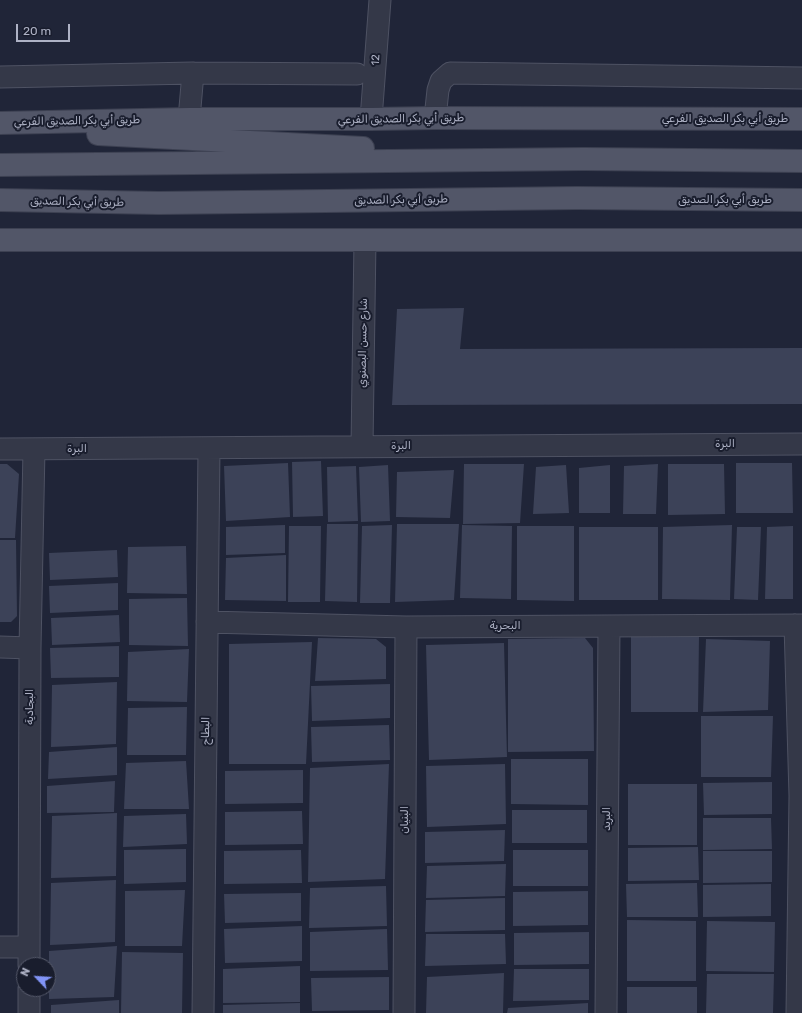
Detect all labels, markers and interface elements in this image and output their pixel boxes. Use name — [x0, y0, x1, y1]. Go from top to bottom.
scale bar — [18, 16, 72, 42]
text: 20 m — [23, 24, 51, 38]
street label: 12 — [369, 54, 383, 66]
street label: طريق أبي بكر الصديق الفرعي — [338, 111, 464, 127]
street label: طريق أبي بكر الصديق الفرعي — [662, 112, 788, 126]
street label: طريق أبي بكر الصديق الفرعي — [14, 113, 140, 129]
street label: طريق أبي بكر الصديق — [354, 193, 448, 207]
street label: طريق أبي بكر الصديق — [678, 193, 772, 207]
street label: طريق أبي بكر الصديق — [30, 195, 124, 209]
street label: شارع حسن البصنوي — [356, 298, 370, 388]
street label: البرة — [715, 437, 735, 451]
street label: البرة — [391, 439, 411, 453]
street label: البرة — [67, 442, 87, 456]
street label: البحرية — [489, 619, 521, 633]
street label: البجادية — [23, 689, 37, 725]
street label: البطاح — [199, 717, 213, 745]
street label: البنيان — [398, 806, 412, 834]
street label: البريد — [600, 807, 614, 831]
north arrow — [16, 957, 56, 997]
text: N — [18, 966, 33, 978]

